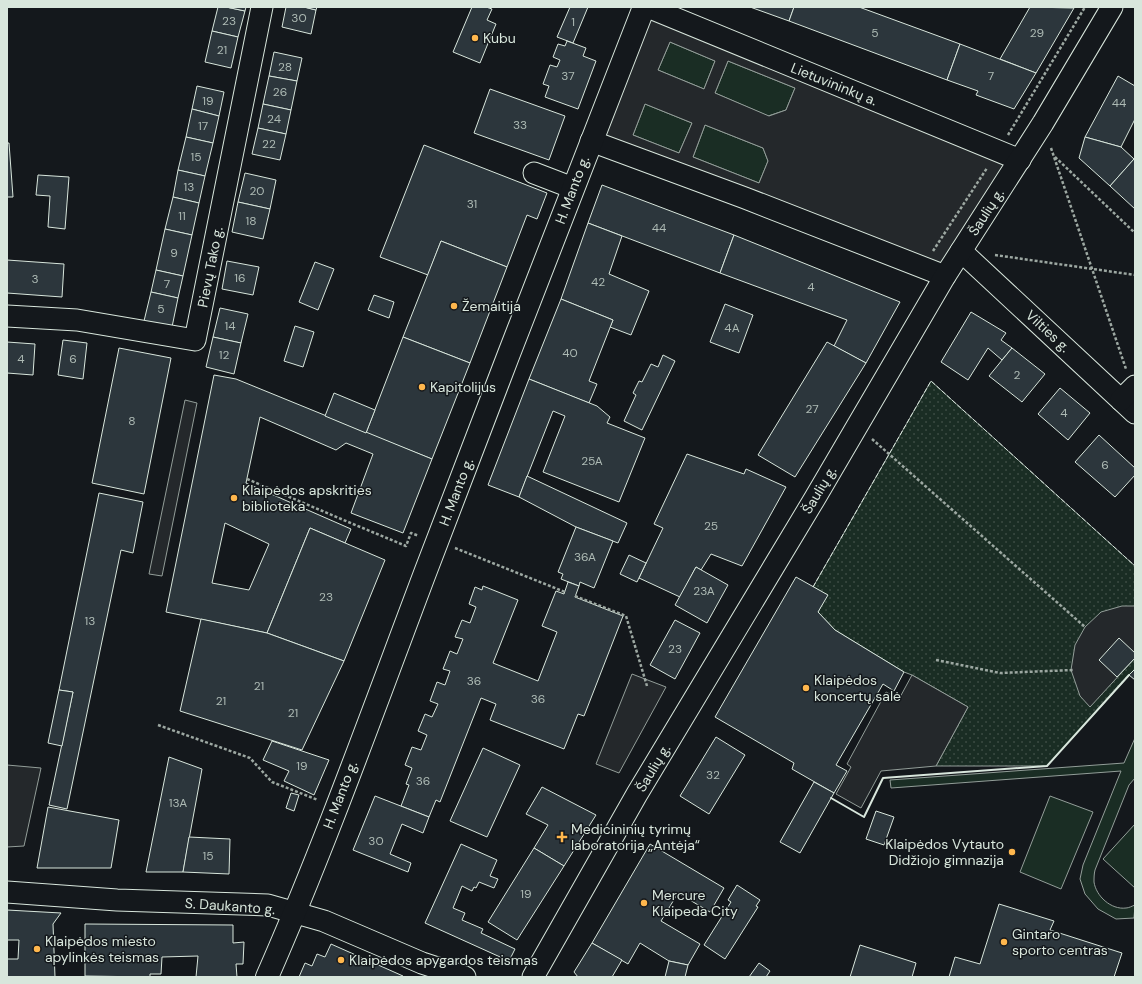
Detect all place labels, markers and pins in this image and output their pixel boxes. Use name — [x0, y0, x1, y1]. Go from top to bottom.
place label: Kubu — [483, 29, 516, 47]
marker: Kubu — [470, 33, 480, 43]
place label: Žemaitija — [462, 297, 521, 315]
marker: Žemaitija — [449, 301, 459, 311]
place label: Kapitolijus — [430, 378, 496, 396]
marker: Kapitolijus — [417, 382, 427, 392]
place label: Klaipėdos apskrities biblioteka — [242, 481, 372, 515]
marker: Klaipėdos apskrities biblioteka — [229, 493, 239, 503]
place label: Klaipėdos koncertų salė — [814, 671, 901, 705]
marker: Klaipėdos koncertų salė — [801, 683, 811, 693]
place label: Medicininių tyrimų laboratorija „Antėja“ — [571, 820, 700, 854]
marker: Medicininių tyrimų laboratorija „Antėja“ — [556, 831, 568, 843]
place label: Klaipėdos Vytauto Didžiojo gimnazija — [885, 835, 1004, 869]
marker: Klaipėdos Vytauto Didžiojo gimnazija — [1007, 847, 1017, 857]
place label: Mercure Klaipeda City — [652, 886, 738, 920]
marker: Mercure Klaipeda City — [639, 898, 649, 908]
place label: Gintaro sporto centras — [1012, 925, 1108, 959]
place label: Klaipėdos miesto apylinkės teismas — [45, 932, 159, 966]
marker: Gintaro sporto centras — [999, 937, 1009, 947]
marker: Klaipėdos miesto apylinkės teismas — [32, 944, 42, 954]
place label: Klaipėdos apygardos teismas — [349, 951, 538, 969]
marker: Klaipėdos apygardos teismas — [336, 955, 346, 965]

